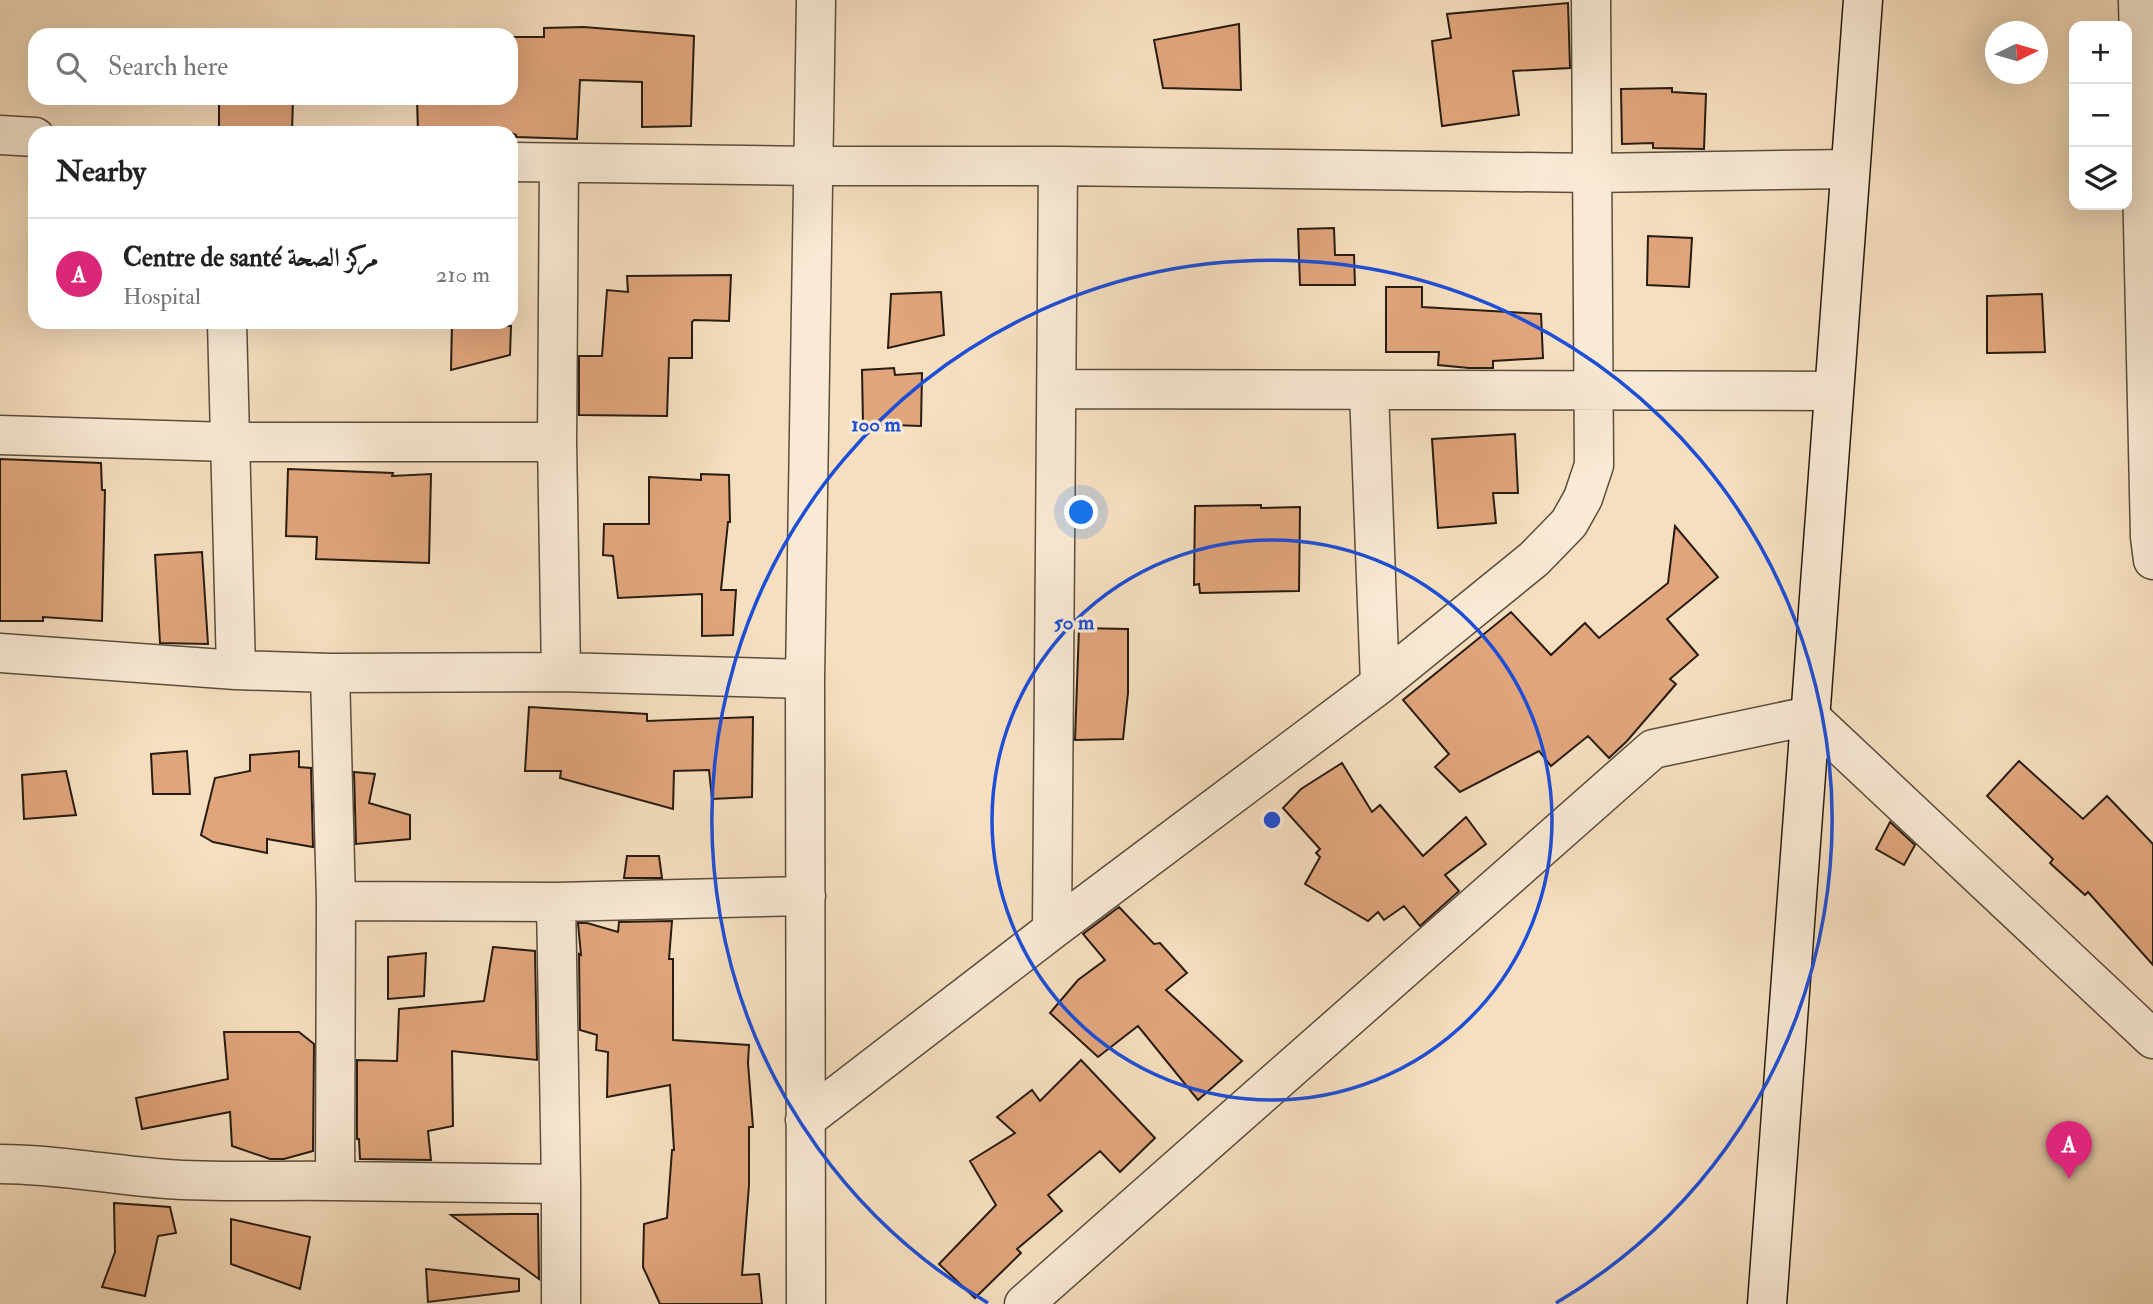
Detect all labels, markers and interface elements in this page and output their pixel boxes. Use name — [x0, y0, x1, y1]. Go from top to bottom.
north arrow — [1985, 21, 2048, 84]
map controls — [2069, 21, 2132, 210]
button: + — [2069, 21, 2132, 84]
search box — [28, 28, 518, 105]
icon: search — [52, 48, 90, 86]
text: Search here — [108, 51, 228, 83]
button: − — [2069, 84, 2132, 147]
button: layers — [2069, 147, 2132, 210]
text: Nearby — [56, 153, 146, 190]
text: Centre de santé مركز الصحة — [123, 242, 379, 274]
text: A — [72, 260, 86, 289]
text: 210 m — [436, 260, 490, 289]
text: Hospital — [123, 282, 201, 311]
text: 100 m — [851, 411, 902, 438]
your location — [1064, 495, 1098, 529]
text: 50 m — [1054, 609, 1095, 636]
centre of rings — [1260, 808, 1284, 832]
pin: A — [2046, 1121, 2092, 1179]

